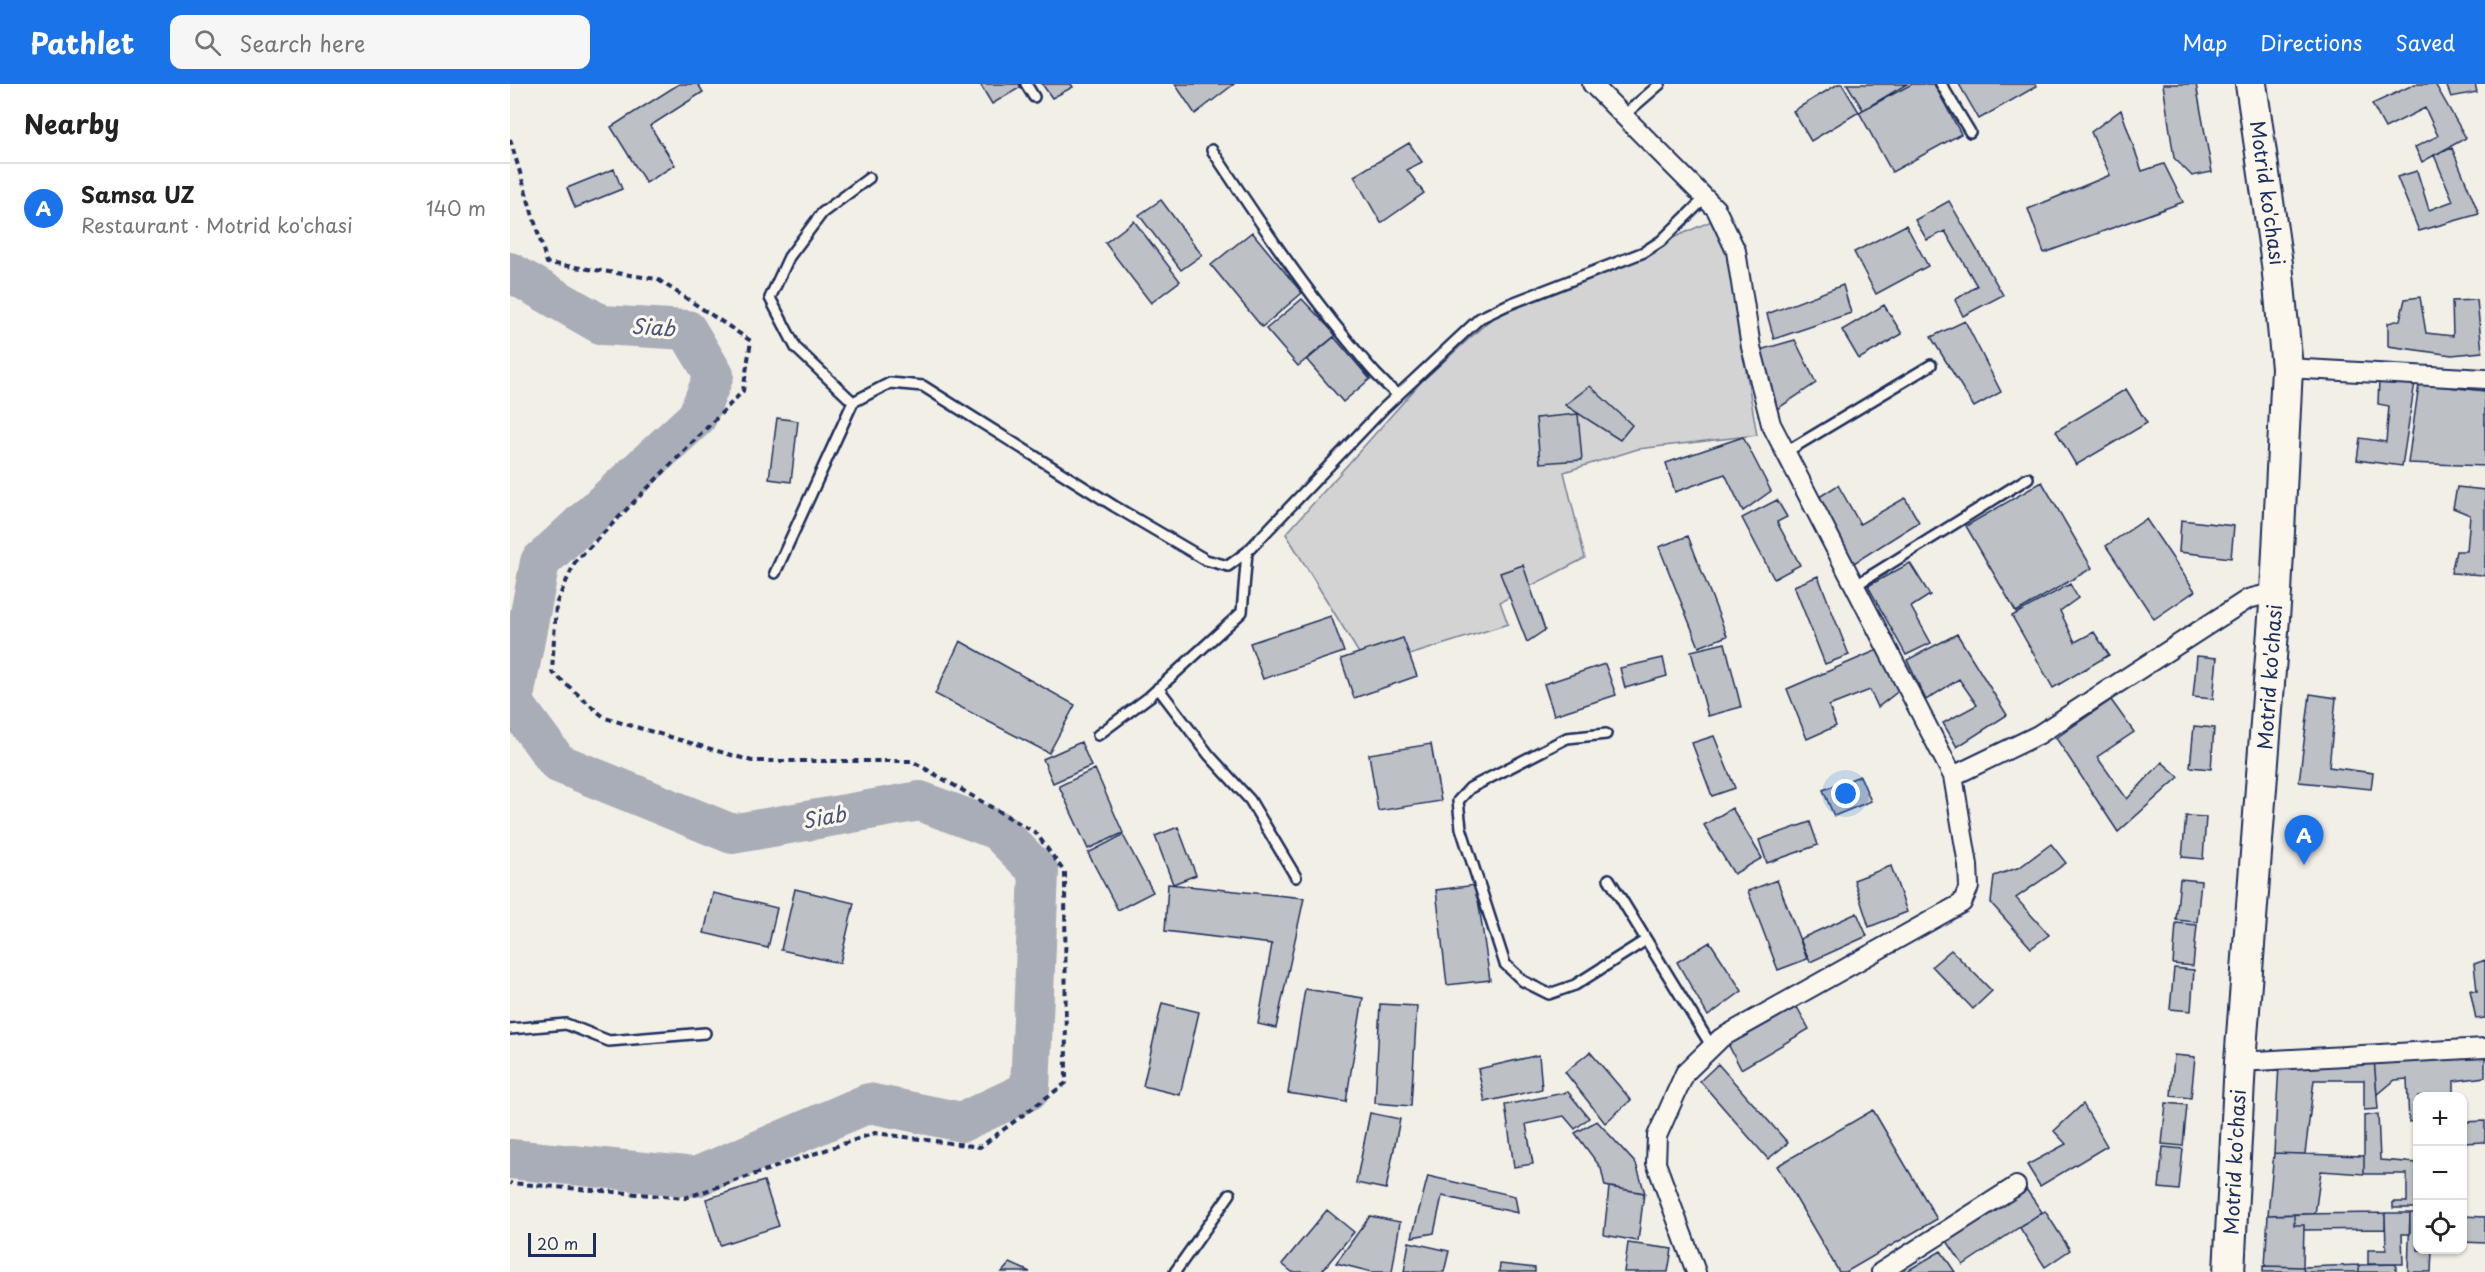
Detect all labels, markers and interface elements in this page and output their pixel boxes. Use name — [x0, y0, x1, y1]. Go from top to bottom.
search box — [170, 15, 590, 69]
text: Pathlet — [30, 21, 134, 64]
icon: search — [191, 26, 224, 59]
text: Search here — [239, 26, 365, 59]
text: Map — [2182, 26, 2227, 58]
text: Directions — [2260, 26, 2362, 58]
text: Saved — [2395, 26, 2455, 58]
text: Nearby — [24, 104, 119, 143]
street label: Motrid ko'chasi — [2243, 119, 2293, 267]
text: Samsa UZ — [81, 177, 195, 210]
text: A — [36, 193, 51, 223]
text: 140 m — [426, 193, 486, 223]
text: Restaurant · Motrid ko'chasi — [81, 210, 353, 240]
water label: Siab — [630, 309, 677, 344]
street label: Motrid ko'chasi — [2249, 603, 2289, 751]
your location — [1831, 779, 1860, 808]
water label: Siab — [799, 796, 849, 836]
pin: A — [2284, 816, 2324, 865]
street label: Motrid ko'chasi — [2215, 1088, 2253, 1236]
map controls — [2413, 1092, 2467, 1254]
button: + — [2413, 1092, 2467, 1146]
button: − — [2413, 1146, 2467, 1200]
button: locate — [2413, 1200, 2467, 1254]
scale bar — [528, 1230, 596, 1258]
text: 20 m — [537, 1231, 578, 1255]

